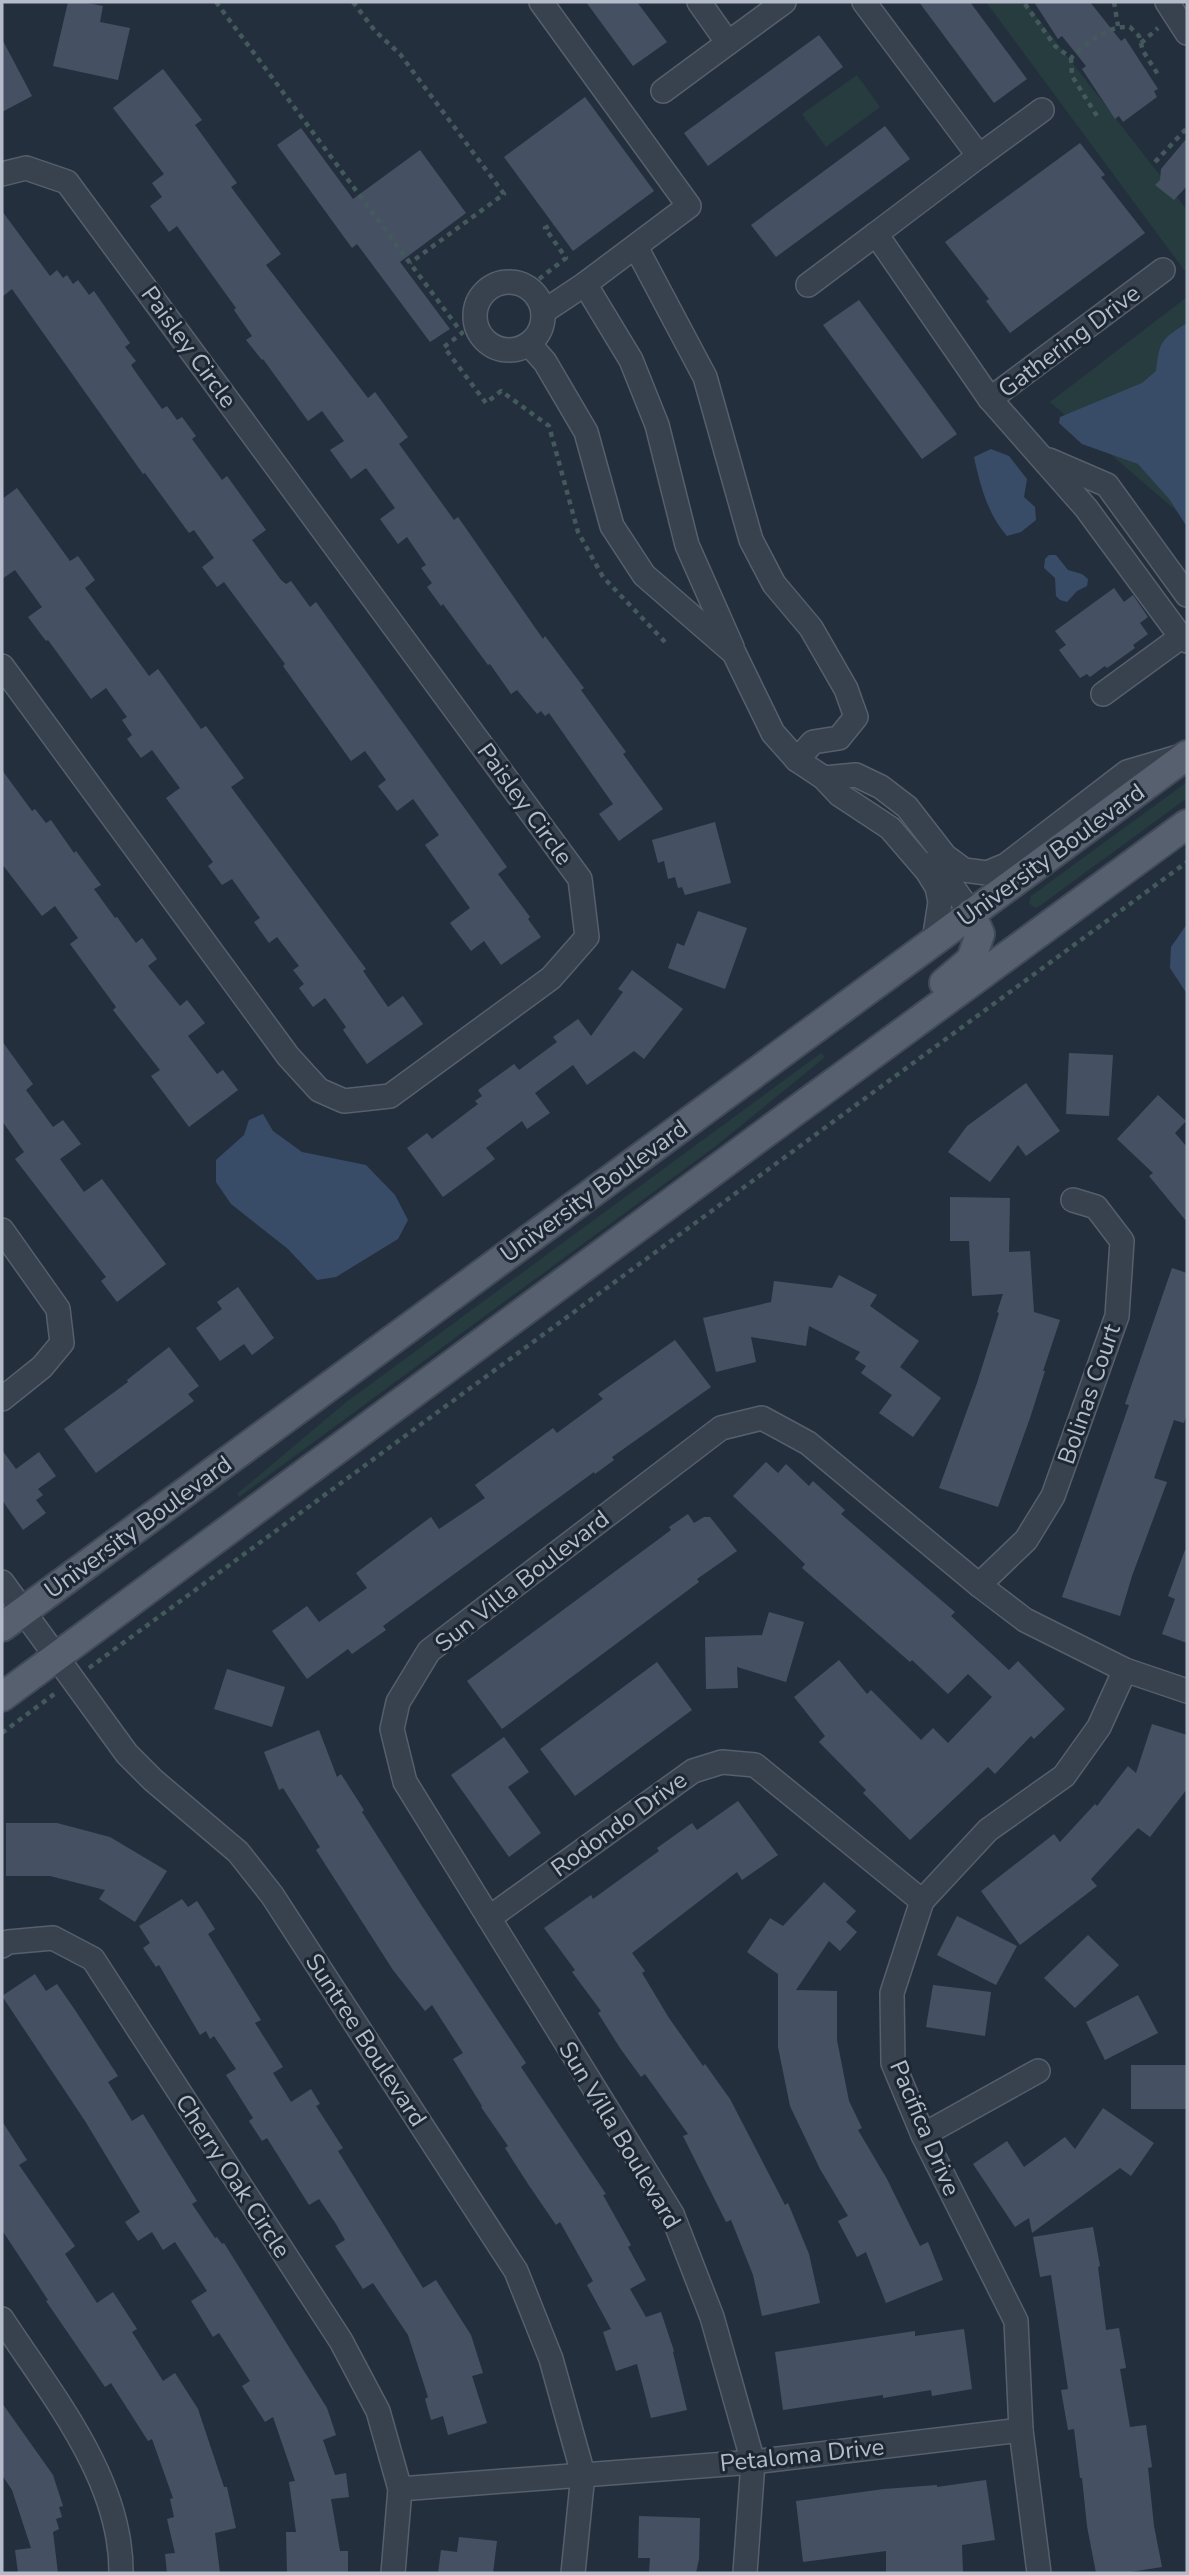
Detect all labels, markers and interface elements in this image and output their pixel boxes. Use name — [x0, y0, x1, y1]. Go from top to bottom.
street label: Gathering Drive — [992, 277, 1146, 405]
street label: Paisley Circle — [134, 280, 244, 414]
street label: Paisley Circle — [470, 737, 580, 871]
street label: University Boulevard — [951, 776, 1151, 934]
street label: University Boulevard — [494, 1112, 694, 1270]
street label: Bolinas Court — [1050, 1319, 1128, 1468]
street label: University Boulevard — [38, 1448, 238, 1606]
street label: Sun Villa Boulevard — [428, 1503, 616, 1659]
street label: Rodondo Drive — [545, 1764, 693, 1884]
street label: Suntree Boulevard — [298, 1947, 434, 2133]
street label: Sun Villa Boulevard — [551, 2035, 689, 2235]
street label: Pacifica Drive — [882, 2055, 968, 2201]
street label: Cherry Oak Circle — [168, 2088, 298, 2264]
street label: Petaloma Drive — [718, 2430, 886, 2480]

